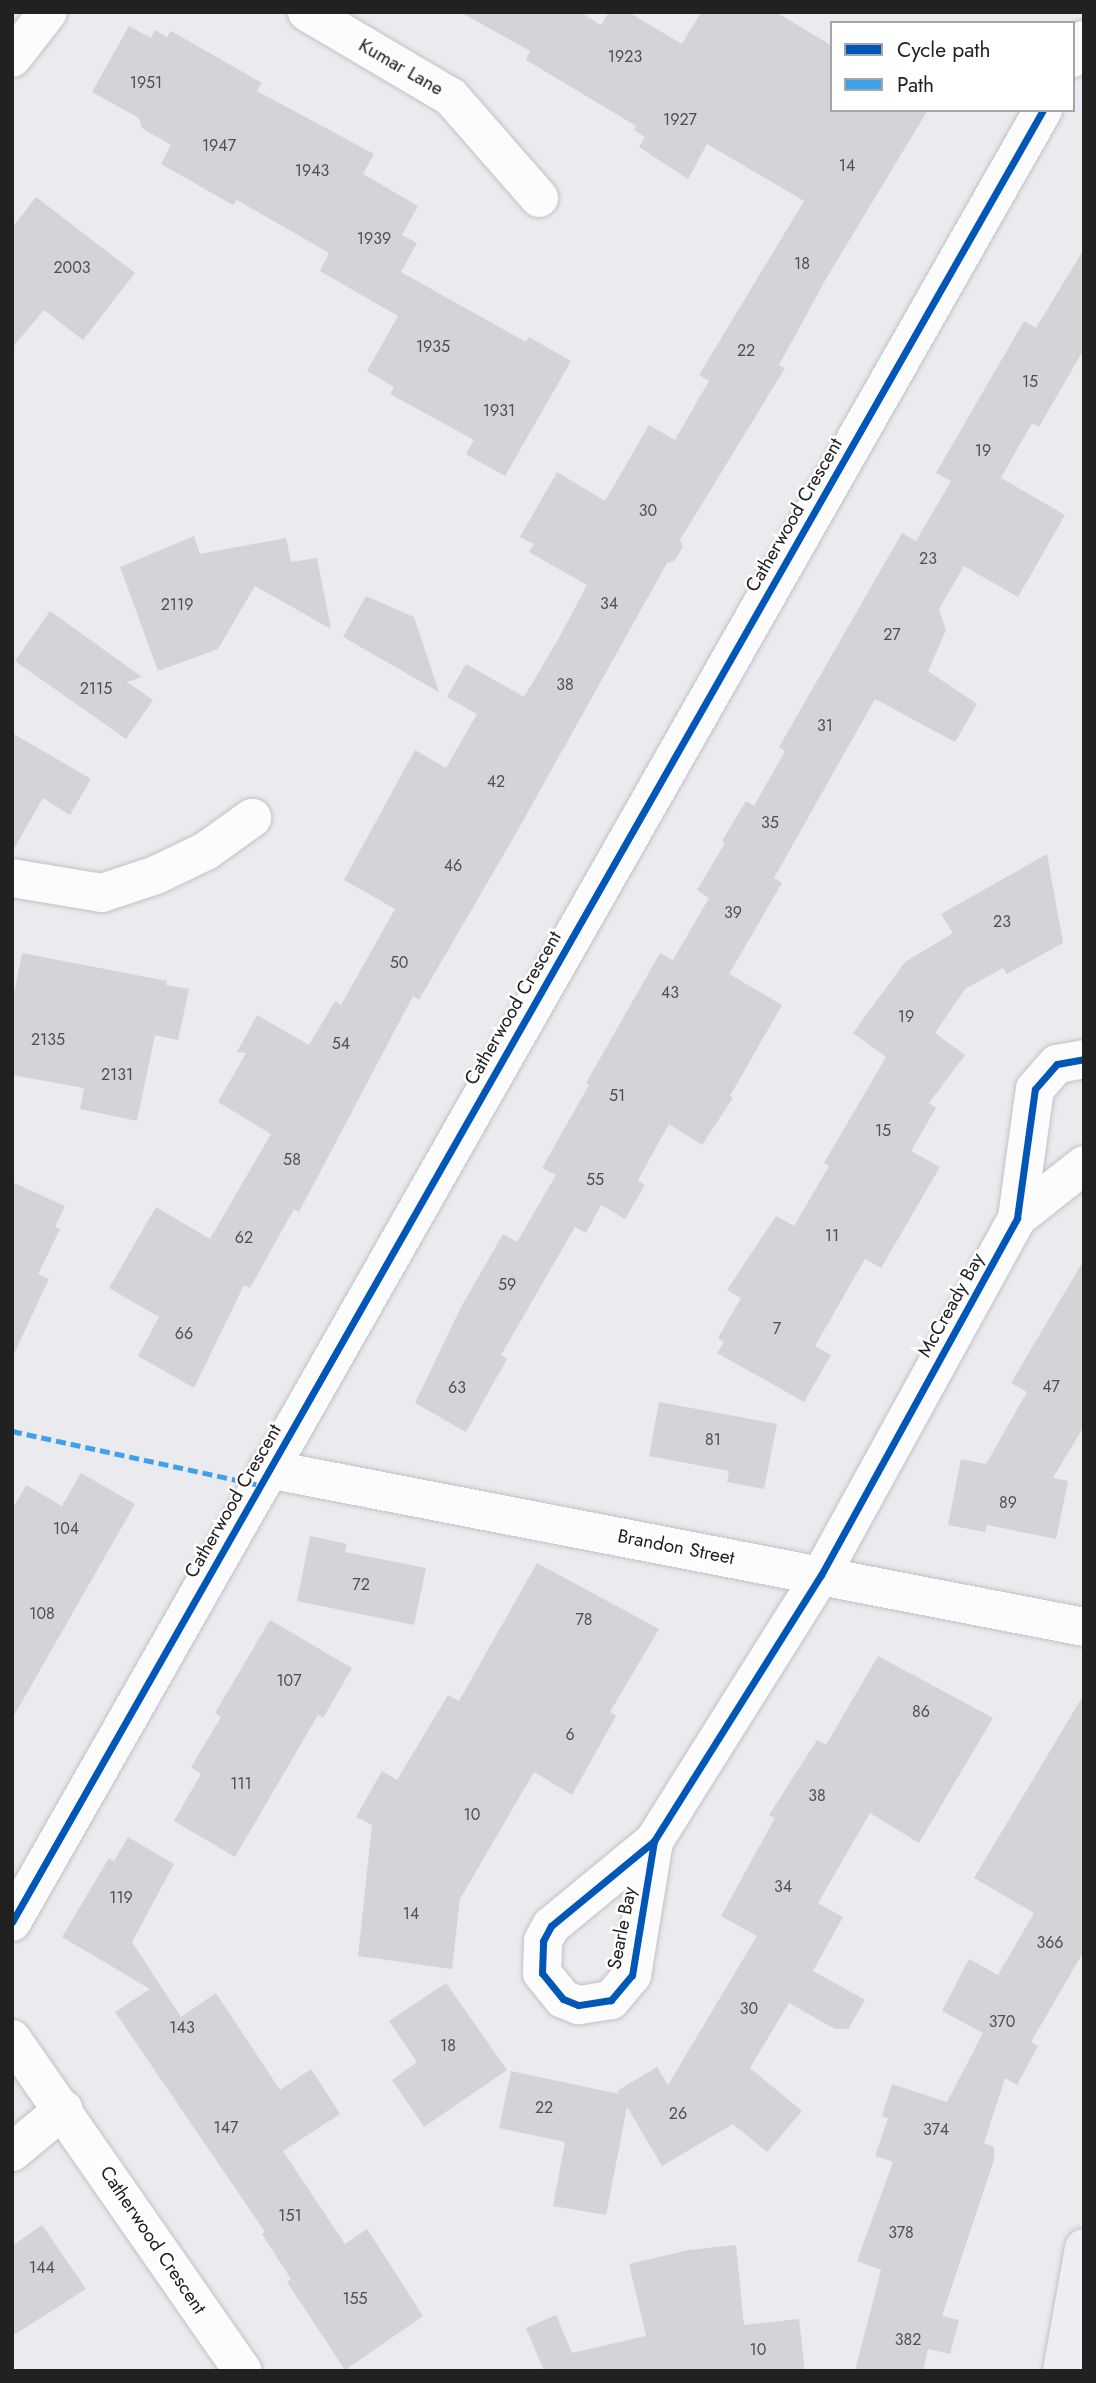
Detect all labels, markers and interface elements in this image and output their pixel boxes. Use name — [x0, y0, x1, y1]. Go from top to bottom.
legend — [830, 21, 1075, 112]
street label: Kumar Lane — [355, 34, 447, 100]
text: Cycle path — [897, 35, 990, 65]
house number: 1923 — [608, 47, 642, 67]
text: Path — [897, 70, 934, 100]
house number: 1951 — [130, 73, 162, 93]
house number: 1927 — [663, 110, 697, 130]
house number: 1947 — [202, 136, 236, 156]
house number: 14 — [839, 156, 855, 176]
house number: 1943 — [295, 161, 329, 181]
house number: 1939 — [357, 229, 391, 249]
house number: 18 — [794, 254, 810, 274]
house number: 2003 — [53, 258, 91, 278]
house number: 1935 — [416, 337, 450, 357]
house number: 22 — [737, 341, 755, 361]
house number: 15 — [1022, 372, 1038, 392]
house number: 1931 — [483, 401, 515, 421]
street label: Catherwood Crescent — [741, 434, 847, 596]
house number: 19 — [975, 441, 991, 461]
house number: 30 — [639, 501, 657, 521]
house number: 23 — [919, 549, 937, 569]
house number: 34 — [600, 594, 618, 614]
house number: 2119 — [161, 595, 193, 615]
house number: 27 — [883, 625, 901, 645]
house number: 38 — [556, 675, 574, 695]
house number: 2115 — [80, 679, 112, 699]
house number: 31 — [817, 716, 833, 736]
house number: 42 — [487, 772, 505, 792]
house number: 35 — [761, 813, 779, 833]
house number: 46 — [444, 856, 462, 876]
house number: 39 — [724, 903, 742, 923]
house number: 23 — [993, 912, 1011, 932]
street label: Catherwood Crescent — [460, 927, 566, 1089]
house number: 50 — [390, 953, 408, 973]
house number: 43 — [661, 983, 679, 1003]
house number: 19 — [898, 1007, 914, 1027]
house number: 2135 — [31, 1030, 65, 1050]
house number: 54 — [332, 1034, 350, 1054]
house number: 2131 — [101, 1065, 133, 1085]
house number: 51 — [609, 1086, 625, 1106]
house number: 15 — [875, 1121, 891, 1141]
house number: 58 — [283, 1150, 301, 1170]
house number: 55 — [586, 1170, 604, 1190]
house number: 11 — [825, 1226, 839, 1246]
house number: 62 — [235, 1228, 253, 1248]
street label: McCready Bay — [913, 1249, 989, 1361]
house number: 59 — [498, 1275, 516, 1295]
house number: 7 — [773, 1319, 781, 1339]
house number: 66 — [175, 1324, 193, 1344]
house number: 47 — [1042, 1377, 1060, 1397]
house number: 63 — [448, 1378, 466, 1398]
street label: Catherwood Crescent — [180, 1420, 286, 1582]
house number: 81 — [705, 1430, 721, 1450]
house number: 89 — [999, 1493, 1017, 1513]
house number: 104 — [53, 1519, 79, 1539]
street label: Brandon Street — [616, 1525, 736, 1569]
house number: 72 — [352, 1575, 370, 1595]
house number: 108 — [29, 1604, 55, 1624]
house number: 78 — [575, 1610, 593, 1630]
house number: 107 — [276, 1671, 302, 1691]
house number: 86 — [912, 1702, 930, 1722]
house number: 6 — [565, 1725, 575, 1745]
house number: 111 — [230, 1774, 252, 1794]
house number: 38 — [808, 1786, 826, 1806]
house number: 10 — [464, 1805, 480, 1825]
house number: 34 — [774, 1877, 792, 1897]
street label: Searle Bay — [603, 1885, 641, 1971]
house number: 119 — [109, 1888, 133, 1908]
house number: 14 — [403, 1904, 419, 1924]
house number: 366 — [1036, 1933, 1064, 1953]
house number: 30 — [740, 1999, 758, 2019]
house number: 370 — [989, 2012, 1015, 2032]
house number: 143 — [169, 2018, 195, 2038]
house number: 18 — [440, 2036, 456, 2056]
house number: 22 — [535, 2098, 553, 2118]
house number: 26 — [669, 2104, 687, 2124]
house number: 147 — [214, 2118, 238, 2138]
house number: 374 — [923, 2120, 949, 2140]
street label: Catherwood Crescent — [95, 2162, 211, 2318]
house number: 151 — [278, 2206, 302, 2226]
house number: 378 — [888, 2223, 914, 2243]
house number: 144 — [29, 2258, 55, 2278]
house number: 155 — [342, 2289, 368, 2309]
house number: 382 — [895, 2330, 921, 2350]
house number: 10 — [750, 2340, 766, 2360]

